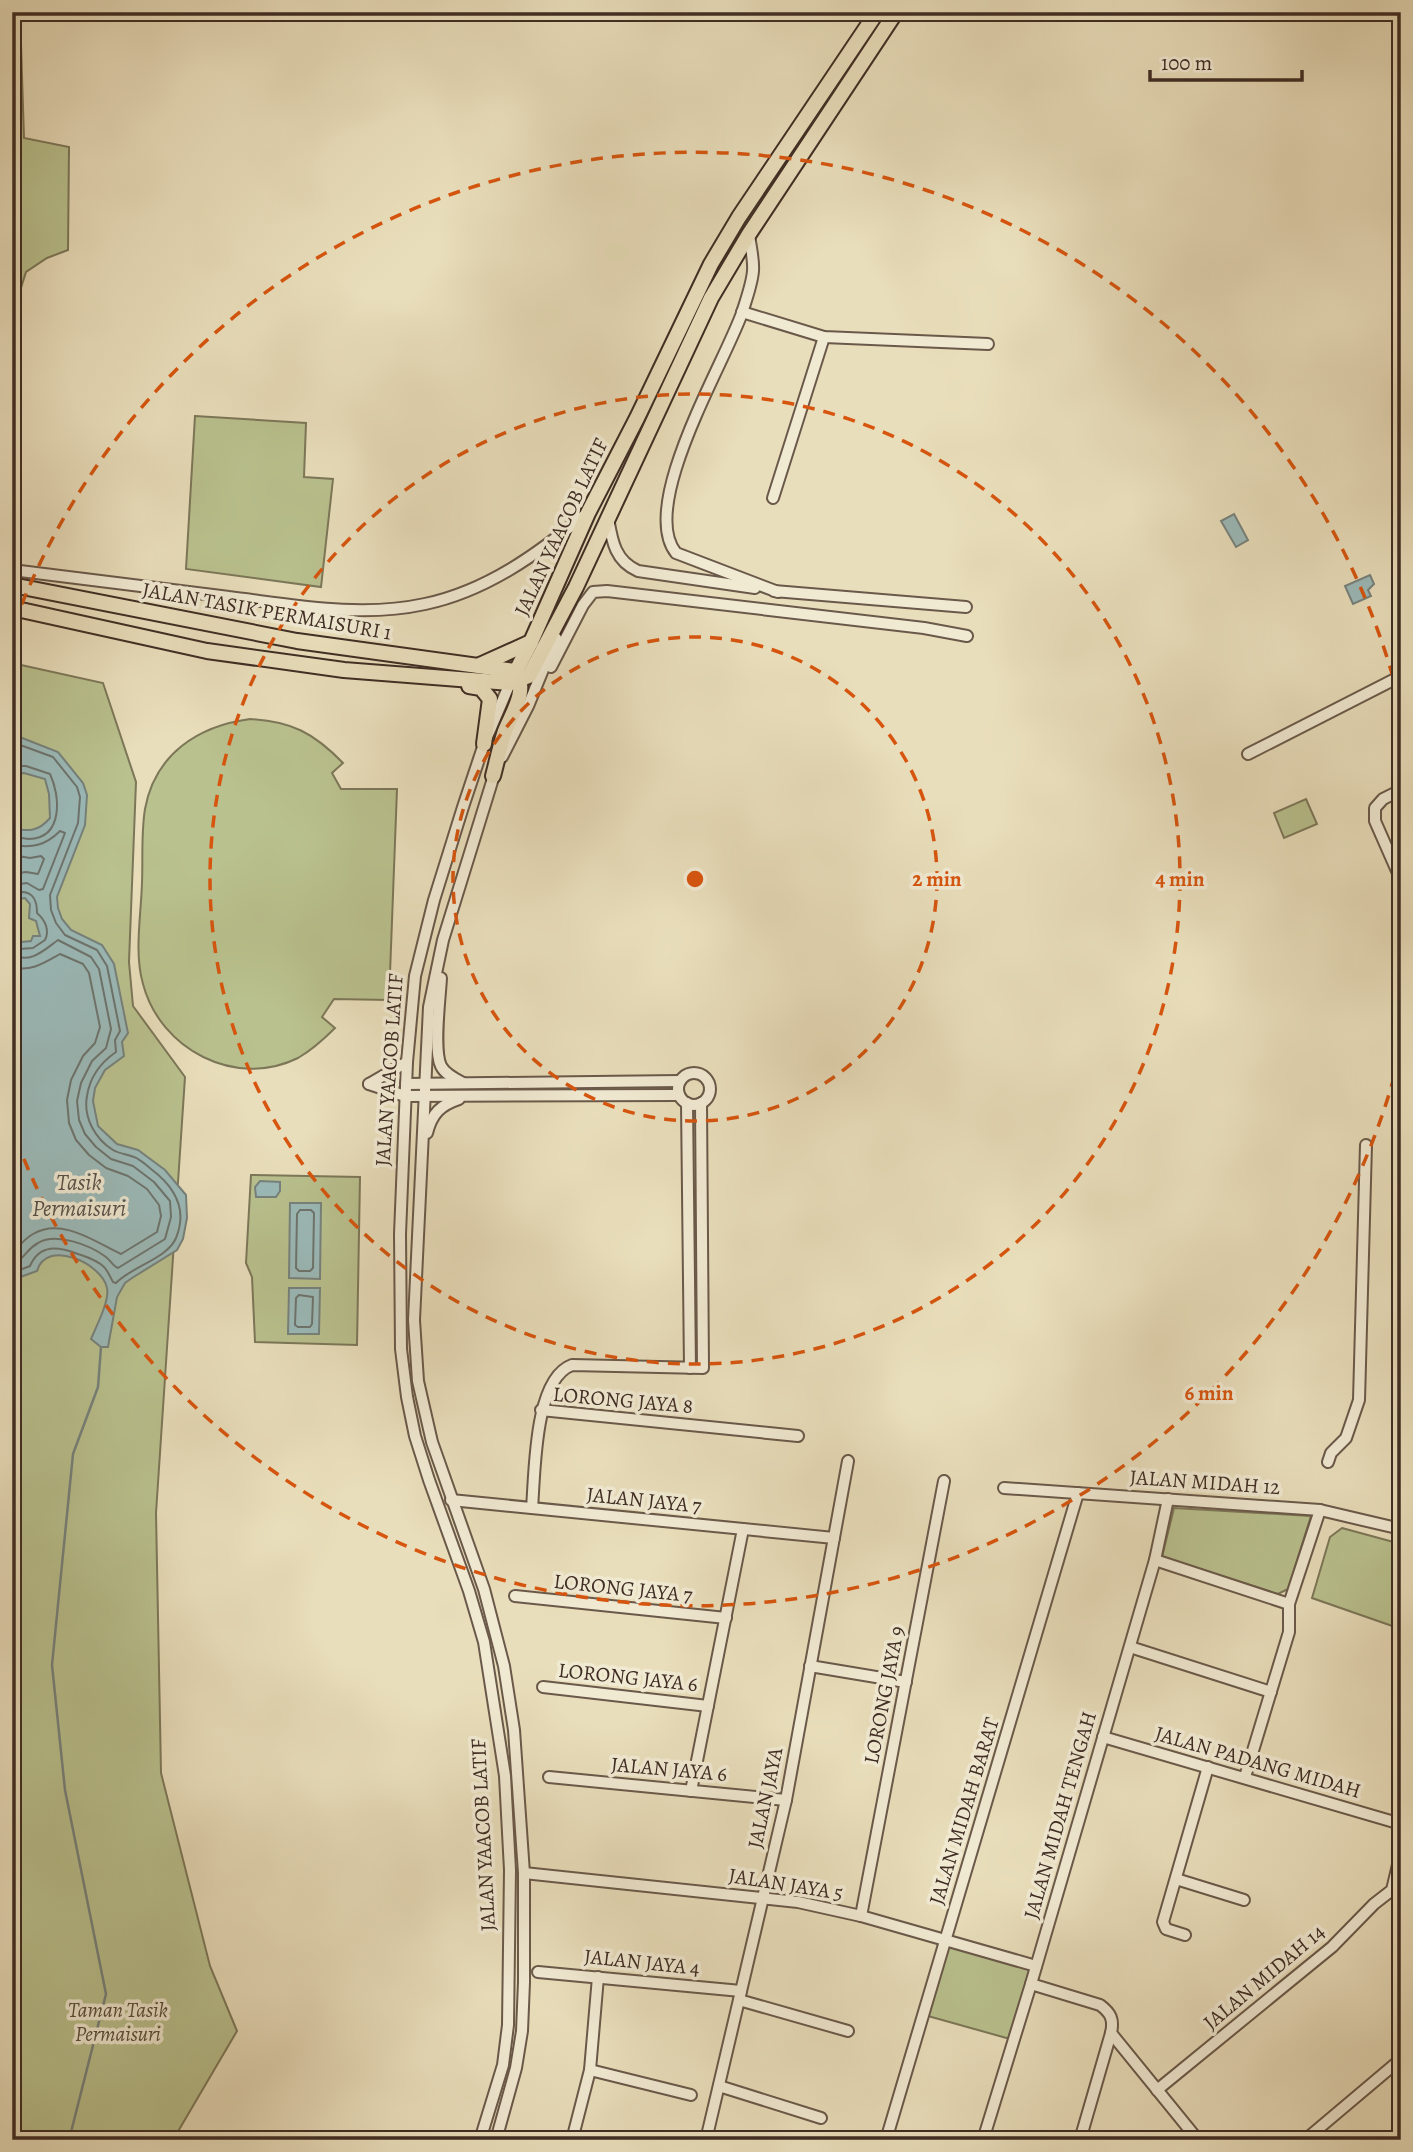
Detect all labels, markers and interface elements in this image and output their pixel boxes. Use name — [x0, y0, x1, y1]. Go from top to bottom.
scale bar — [1150, 38, 1303, 82]
text: 100 m — [1161, 49, 1212, 77]
street label: JALAN YAACOB LATIF — [507, 433, 615, 620]
street label: JALAN TASIK PERMAISURI 1 — [140, 575, 394, 647]
text: 2 min — [912, 865, 962, 893]
text: 4 min — [1155, 865, 1205, 893]
centre of rings — [683, 867, 707, 891]
street label: JALAN YAACOB LATIF — [368, 972, 410, 1167]
water label: Tasik Permaisuri — [32, 1167, 126, 1224]
text: 6 min — [1185, 1379, 1234, 1407]
street label: LORONG JAYA 8 — [552, 1380, 694, 1420]
street label: JALAN MIDAH 12 — [1129, 1463, 1281, 1501]
street label: JALAN JAYA 7 — [585, 1480, 703, 1520]
street label: LORONG JAYA 7 — [552, 1567, 694, 1609]
street label: LORONG JAYA 9 — [857, 1624, 911, 1766]
street label: LORONG JAYA 6 — [557, 1656, 700, 1698]
street label: JALAN MIDAH TENGAH — [1017, 1708, 1103, 1922]
street label: JALAN MIDAH BARAT — [922, 1713, 1006, 1908]
street label: JALAN PADANG MIDAH — [1152, 1719, 1364, 1805]
street label: JALAN YAACOB LATIF — [464, 1738, 502, 1932]
street label: JALAN JAYA — [741, 1744, 789, 1851]
street label: JALAN JAYA 6 — [610, 1750, 728, 1788]
street label: JALAN JAYA 5 — [727, 1861, 845, 1907]
street label: JALAN MIDAH 14 — [1197, 1918, 1331, 2036]
street label: JALAN JAYA 4 — [583, 1942, 701, 1982]
park label: Taman Tasik Permaisuri — [68, 1996, 168, 2048]

